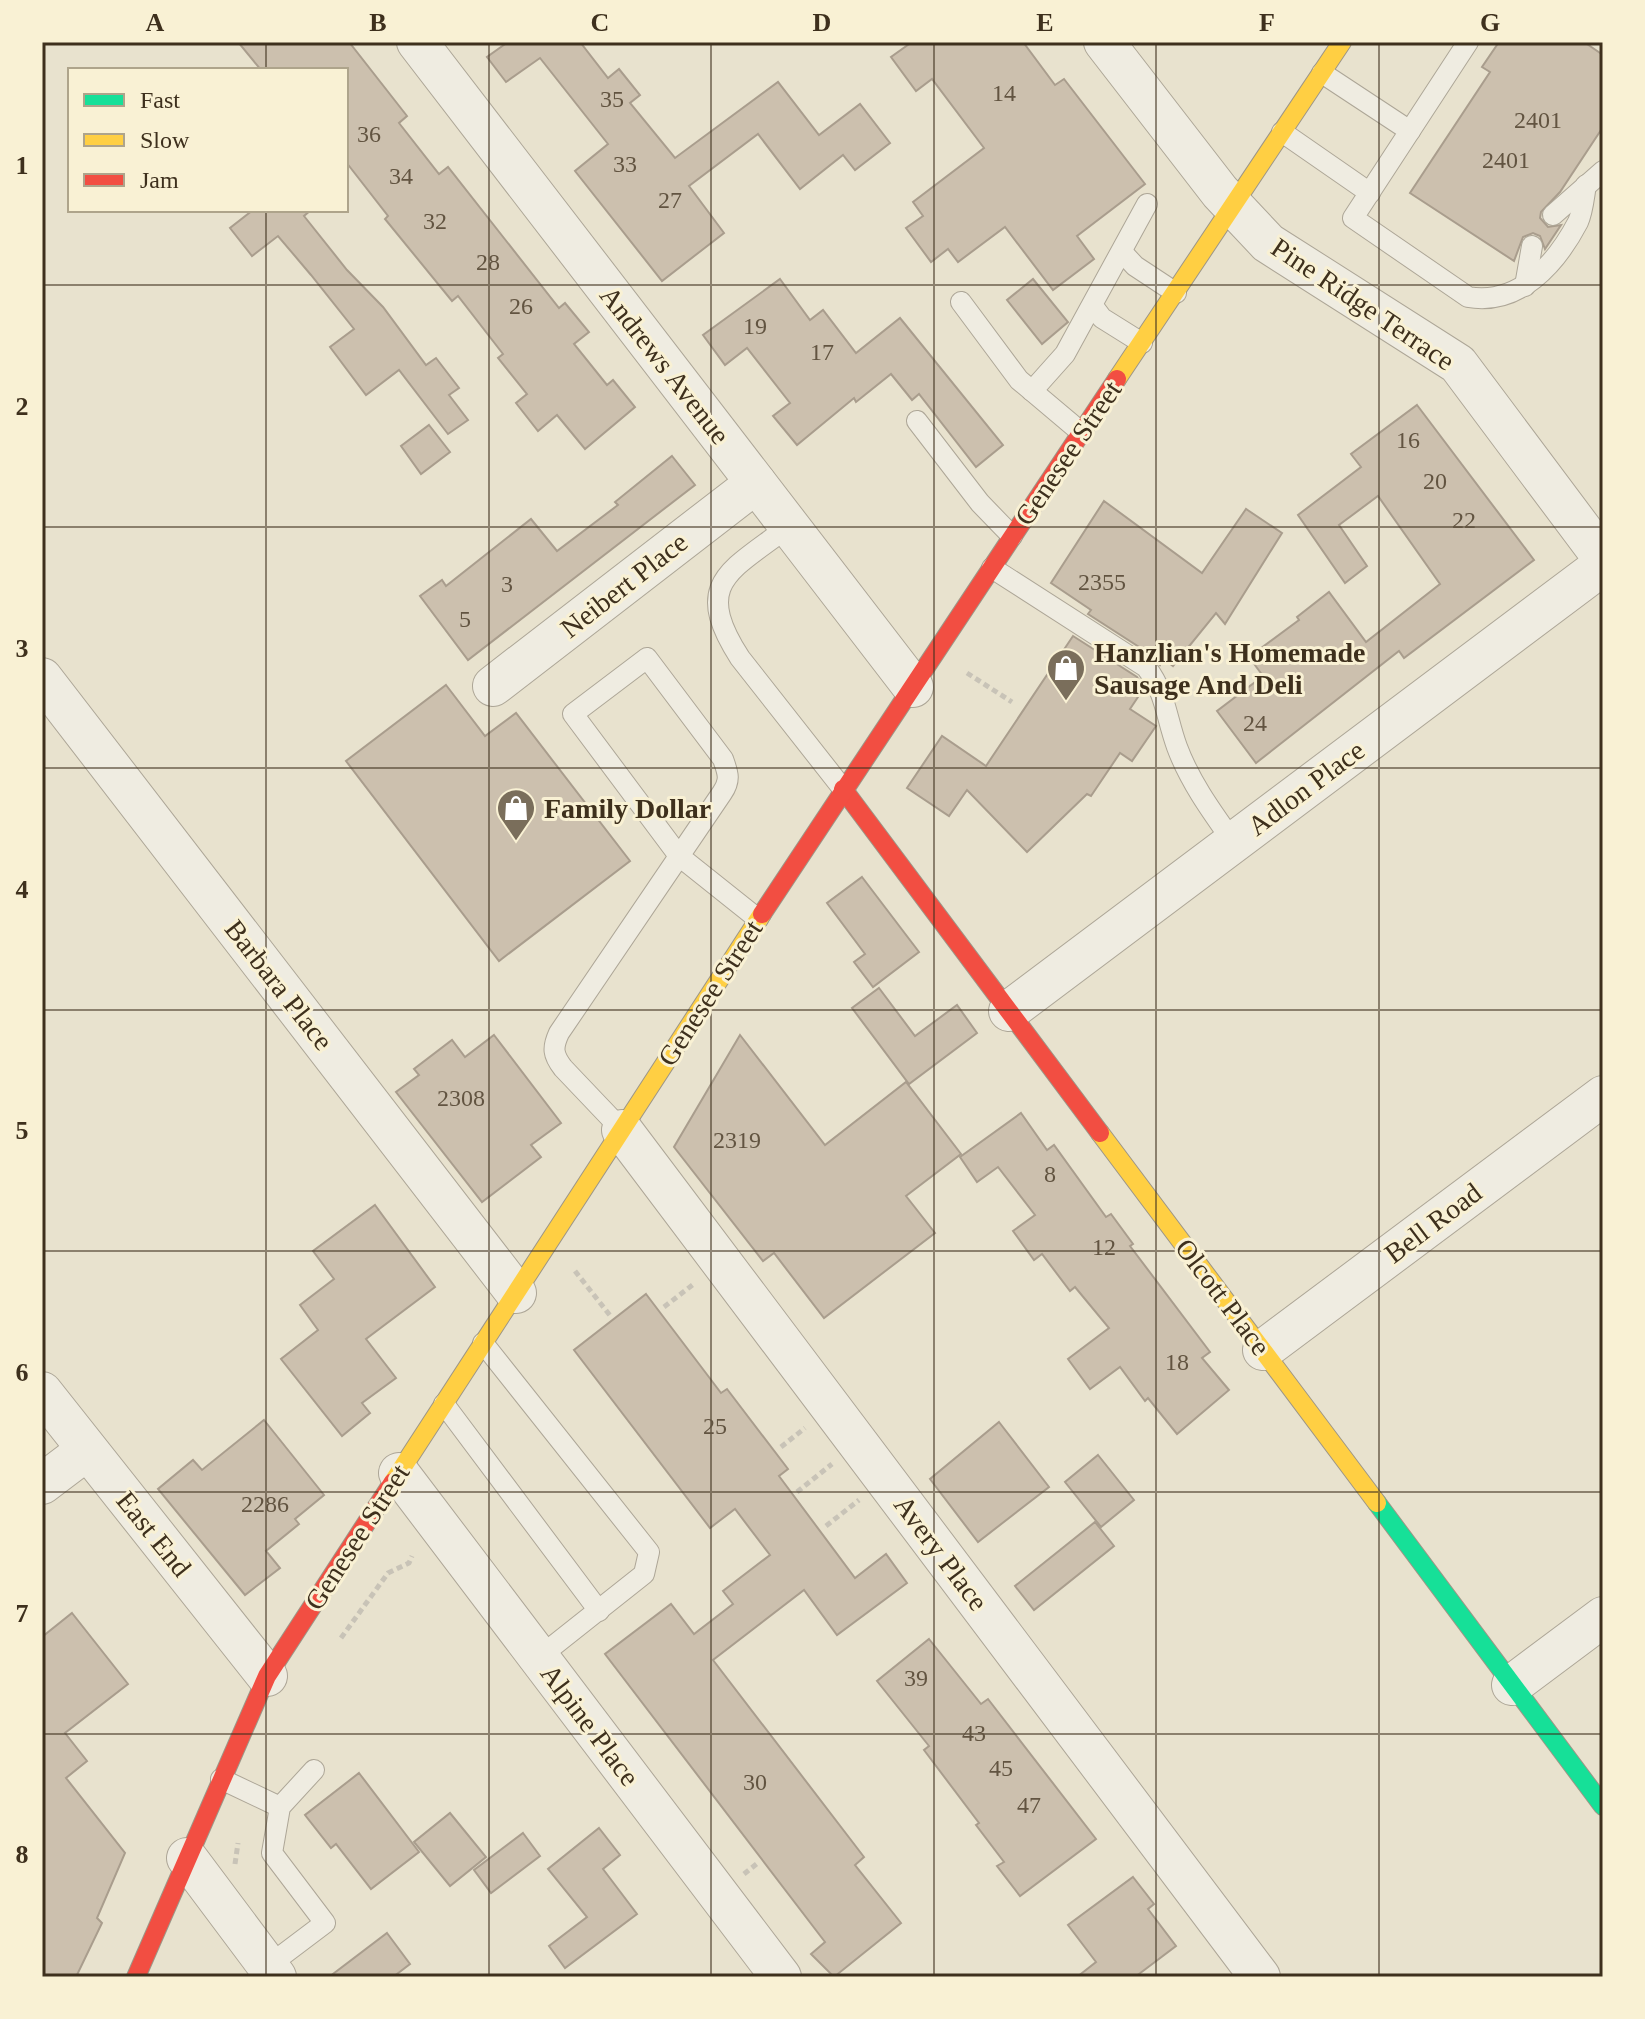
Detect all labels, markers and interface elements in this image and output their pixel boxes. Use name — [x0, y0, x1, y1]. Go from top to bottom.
text: A — [146, 8, 165, 37]
text: B — [369, 8, 387, 37]
text: C — [591, 8, 609, 37]
text: D — [813, 8, 831, 37]
text: E — [1036, 8, 1054, 37]
text: F — [1259, 8, 1275, 37]
text: G — [1480, 8, 1500, 37]
legend — [68, 68, 348, 212]
house number: 14 — [992, 80, 1016, 106]
house number: 35 — [600, 86, 624, 112]
text: Fast — [140, 87, 180, 113]
house number: 2401 — [1514, 107, 1562, 133]
house number: 36 — [357, 121, 381, 147]
text: Slow — [140, 127, 190, 153]
house number: 2401 — [1482, 147, 1530, 173]
text: 1 — [16, 151, 29, 180]
house number: 33 — [613, 151, 637, 177]
house number: 34 — [389, 163, 413, 189]
text: Jam — [140, 167, 179, 193]
house number: 27 — [658, 187, 682, 213]
house number: 32 — [423, 208, 447, 234]
street label: Pine Ridge Terrace — [1266, 231, 1460, 377]
house number: 28 — [476, 249, 500, 275]
street label: Andrews Avenue — [594, 280, 736, 450]
house number: 26 — [509, 293, 533, 319]
house number: 19 — [743, 313, 767, 339]
house number: 17 — [810, 339, 834, 365]
street label: Genesee Street — [1008, 375, 1128, 531]
text: 2 — [16, 392, 29, 421]
house number: 16 — [1396, 427, 1420, 453]
house number: 20 — [1423, 468, 1447, 494]
house number: 22 — [1452, 507, 1476, 533]
street label: Neibert Place — [555, 526, 693, 644]
house number: 2355 — [1078, 569, 1126, 595]
house number: 3 — [501, 571, 513, 597]
house number: 5 — [459, 606, 471, 632]
text: 3 — [16, 634, 29, 663]
place label: Hanzlian's Homemade Sausage And Deli — [1094, 637, 1365, 700]
shop icon: Hanzlian's Homemade Sausage And Deli — [1045, 647, 1087, 702]
house number: 24 — [1243, 710, 1267, 736]
street label: Adlon Place — [1242, 734, 1370, 842]
shop icon: Family Dollar — [495, 787, 537, 842]
place label: Family Dollar — [544, 793, 711, 824]
text: 4 — [16, 875, 29, 904]
street label: Barbara Place — [219, 914, 339, 1056]
street label: Genesee Street — [651, 914, 769, 1072]
house number: 2308 — [437, 1085, 485, 1111]
text: 5 — [16, 1116, 29, 1145]
house number: 2319 — [713, 1127, 761, 1153]
house number: 8 — [1044, 1161, 1056, 1187]
street label: Bell Road — [1379, 1177, 1487, 1269]
street label: Olcott Place — [1169, 1233, 1277, 1361]
house number: 12 — [1092, 1234, 1116, 1260]
house number: 18 — [1165, 1349, 1189, 1375]
text: 6 — [16, 1358, 29, 1387]
house number: 25 — [703, 1413, 727, 1439]
street label: Genesee Street — [298, 1458, 416, 1616]
street label: East End — [110, 1485, 198, 1583]
street label: Avery Place — [888, 1490, 994, 1616]
house number: 2286 — [241, 1491, 289, 1517]
text: 7 — [16, 1599, 29, 1628]
street label: Alpine Place — [534, 1658, 646, 1792]
house number: 39 — [904, 1665, 928, 1691]
house number: 43 — [962, 1720, 986, 1746]
house number: 45 — [989, 1755, 1013, 1781]
house number: 30 — [743, 1769, 767, 1795]
house number: 47 — [1017, 1792, 1041, 1818]
text: 8 — [16, 1840, 29, 1869]

